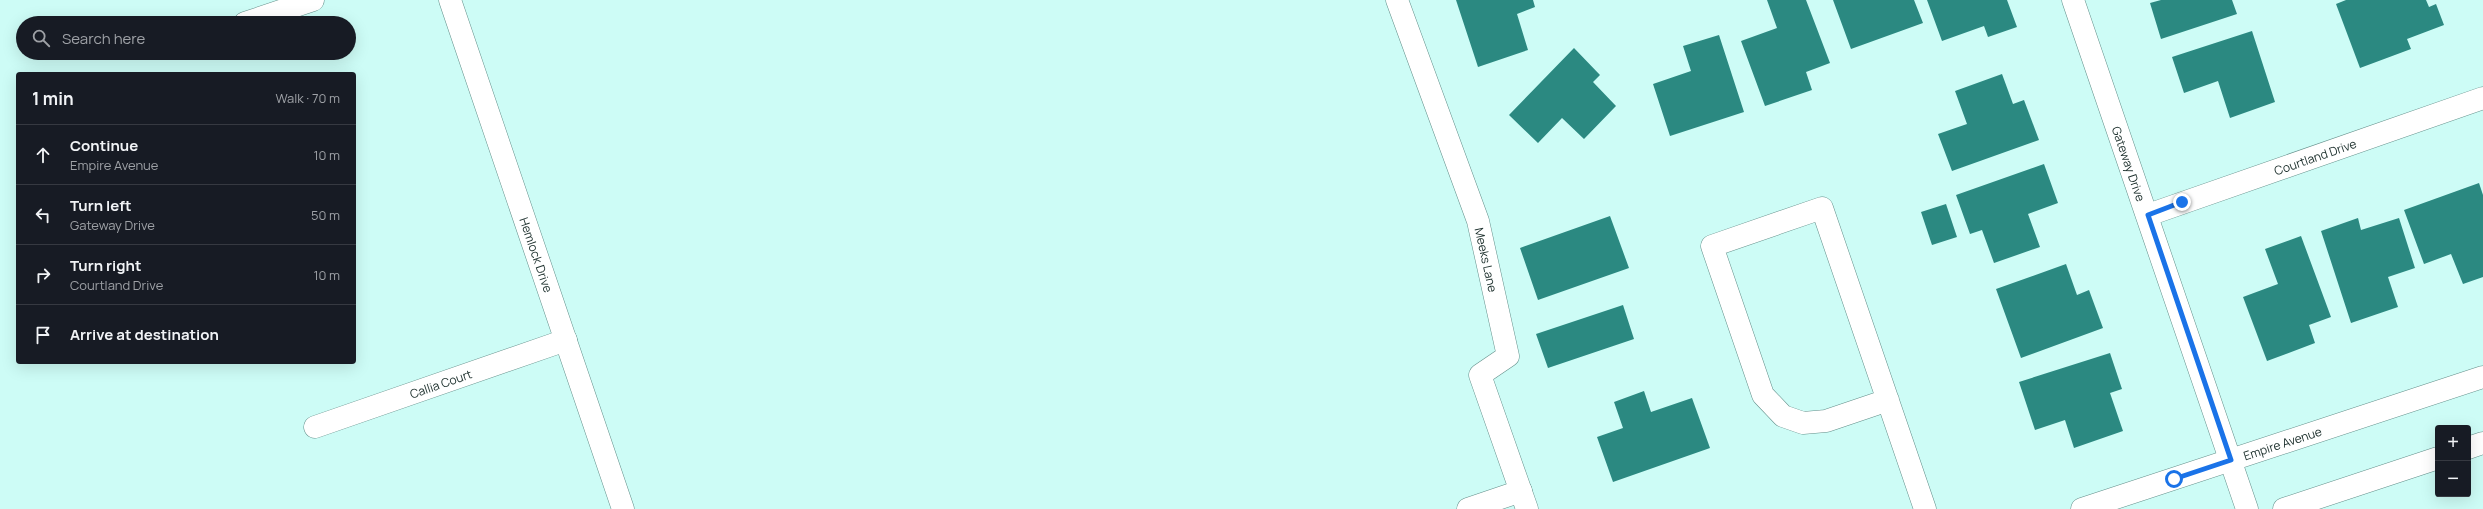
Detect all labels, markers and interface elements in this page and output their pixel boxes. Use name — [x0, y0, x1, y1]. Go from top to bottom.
search box — [16, 16, 356, 60]
icon: search — [30, 27, 52, 49]
text: Search here — [62, 28, 145, 49]
text: 1 min — [32, 87, 74, 110]
text: Walk · 70 m — [275, 89, 340, 107]
street label: Gateway Drive — [2108, 124, 2150, 204]
street label: Courtland Drive — [2272, 134, 2359, 179]
text: Continue — [70, 135, 138, 156]
icon: ahead — [32, 144, 54, 166]
text: 10 m — [313, 146, 340, 164]
text: Empire Avenue — [70, 156, 158, 174]
route end — [2173, 193, 2191, 211]
text: Turn left — [70, 195, 132, 216]
icon: left — [32, 204, 54, 226]
text: 50 m — [311, 206, 340, 224]
street label: Hemlock Drive — [516, 215, 557, 294]
text: Gateway Drive — [70, 216, 155, 234]
street label: Meeks Lane — [1471, 226, 1502, 294]
text: Turn right — [70, 255, 141, 276]
icon: right — [32, 264, 54, 286]
text: 10 m — [313, 266, 340, 284]
text: Courtland Drive — [70, 276, 163, 294]
icon: arrive — [32, 324, 54, 346]
text: Arrive at destination — [70, 324, 219, 345]
street label: Callia Court — [407, 365, 474, 402]
street label: Empire Avenue — [2241, 422, 2324, 464]
map controls — [2435, 425, 2471, 497]
button: + — [2435, 425, 2471, 461]
button: − — [2435, 461, 2471, 497]
route start — [2165, 470, 2183, 488]

